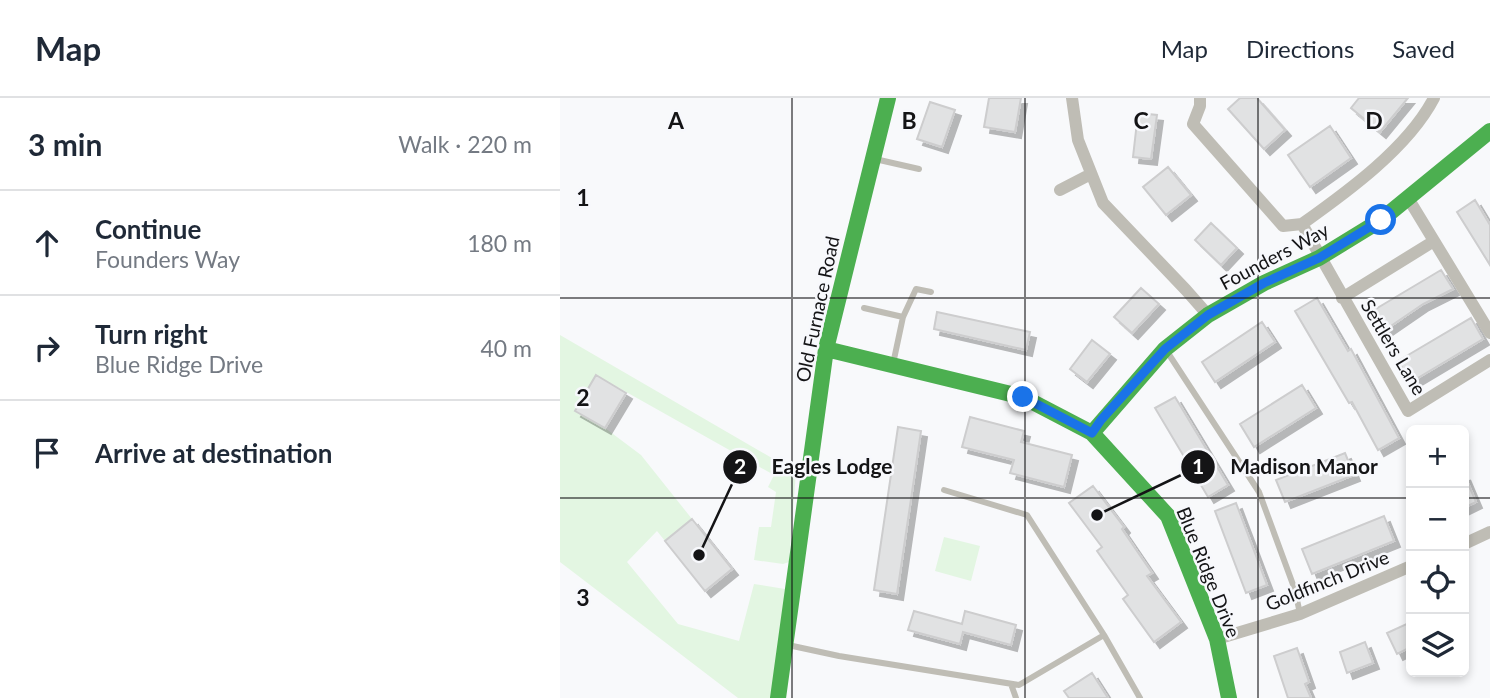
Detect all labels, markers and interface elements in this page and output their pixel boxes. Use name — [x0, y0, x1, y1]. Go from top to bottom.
text: Map — [35, 28, 101, 68]
text: Map — [1161, 34, 1208, 63]
text: Directions — [1246, 34, 1354, 63]
text: Saved — [1392, 34, 1455, 63]
text: A — [667, 106, 685, 134]
text: B — [901, 106, 917, 134]
text: C — [1133, 106, 1149, 134]
text: D — [1365, 106, 1383, 134]
text: 3 min — [28, 126, 102, 162]
text: Walk · 220 m — [398, 130, 532, 158]
text: 1 — [576, 183, 590, 211]
route start — [1365, 204, 1396, 235]
text: Continue — [95, 213, 201, 245]
street label: Founders Way — [1216, 218, 1332, 294]
icon: ahead — [28, 224, 66, 262]
text: 180 m — [467, 229, 532, 257]
street label: Old Furnace Road — [790, 234, 844, 384]
text: Founders Way — [95, 245, 240, 273]
street label: Settlers Lane — [1356, 295, 1432, 399]
text: Turn right — [95, 318, 208, 350]
icon: right — [28, 329, 66, 367]
text: 40 m — [481, 334, 532, 362]
text: Blue Ridge Drive — [95, 350, 263, 378]
route end — [1007, 381, 1038, 412]
text: 2 — [576, 383, 590, 411]
map controls — [1406, 425, 1469, 677]
button: + — [1406, 425, 1469, 488]
icon: arrive — [28, 434, 66, 472]
text: Arrive at destination — [95, 437, 332, 469]
callout: Eagles Lodge — [722, 446, 906, 488]
callout: Madison Manor — [1181, 446, 1392, 488]
text: 2 — [734, 453, 746, 478]
text: Eagles Lodge — [772, 453, 893, 478]
text: 1 — [1192, 453, 1204, 478]
text: Madison Manor — [1230, 453, 1378, 478]
button: − — [1406, 488, 1469, 551]
street label: Blue Ridge Drive — [1172, 503, 1246, 641]
street label: Goldfinch Drive — [1262, 545, 1392, 615]
button: locate — [1406, 551, 1469, 614]
text: 3 — [576, 583, 590, 611]
button: layers — [1406, 614, 1469, 677]

